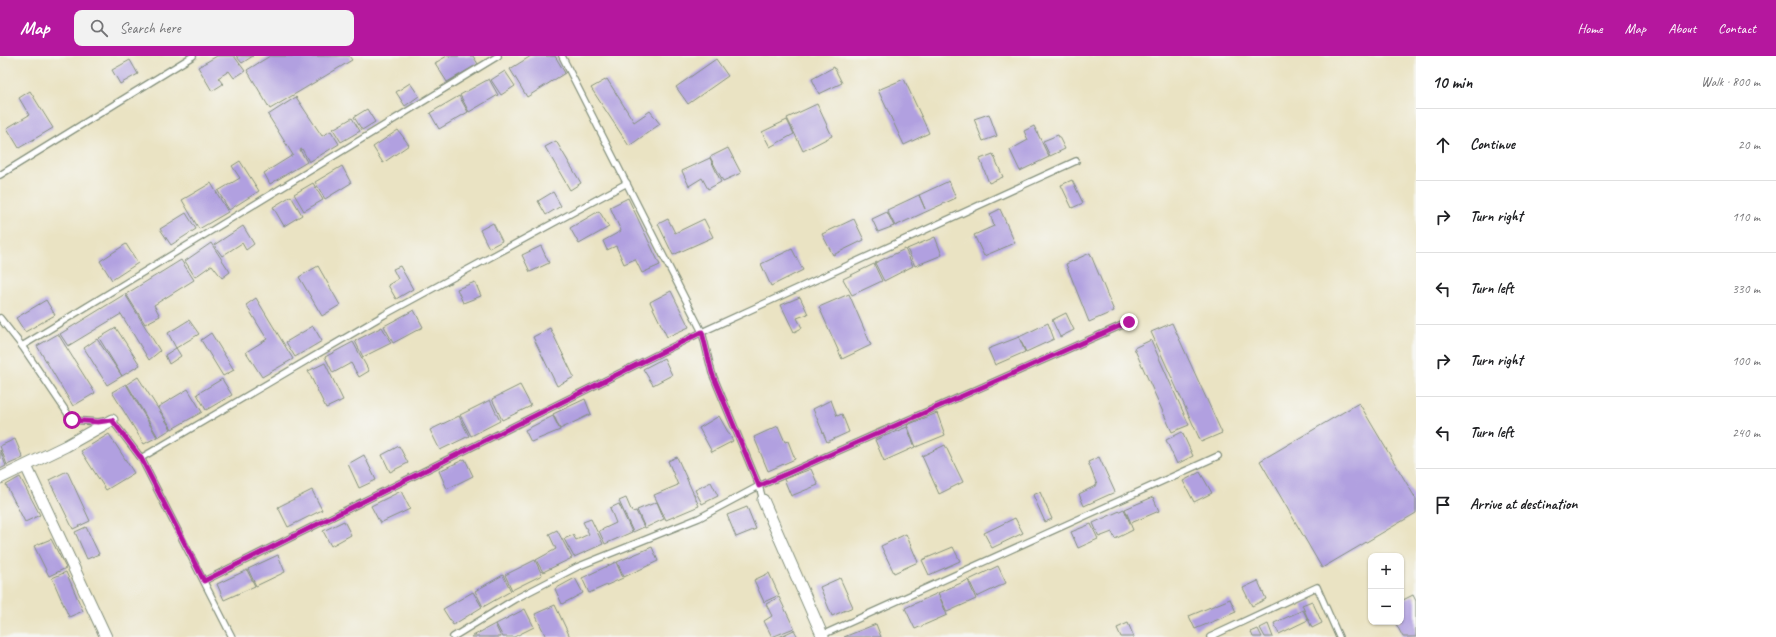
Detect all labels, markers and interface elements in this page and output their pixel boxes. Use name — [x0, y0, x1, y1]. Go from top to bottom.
search box — [74, 10, 354, 46]
text: Map — [20, 16, 50, 40]
icon: search — [88, 17, 110, 39]
text: Search here — [120, 19, 181, 38]
text: Home — [1577, 20, 1603, 37]
text: Map — [1625, 20, 1646, 37]
text: About — [1668, 20, 1696, 37]
text: Contact — [1718, 20, 1756, 37]
text: 10 min — [1432, 72, 1472, 93]
text: Walk · 800 m — [1701, 74, 1760, 90]
icon: ahead — [1432, 134, 1454, 156]
text: Continue — [1470, 135, 1515, 154]
text: 20 m — [1738, 137, 1760, 153]
icon: right — [1432, 206, 1454, 228]
text: Turn right — [1470, 207, 1523, 226]
text: 110 m — [1732, 209, 1760, 225]
icon: left — [1432, 278, 1454, 300]
text: Turn left — [1470, 279, 1513, 298]
text: 330 m — [1732, 281, 1760, 297]
route end — [1120, 313, 1138, 331]
icon: right — [1432, 350, 1454, 372]
text: Turn right — [1470, 351, 1523, 370]
text: 100 m — [1732, 353, 1760, 369]
route start — [63, 411, 81, 429]
icon: left — [1432, 422, 1454, 444]
text: Turn left — [1470, 423, 1513, 442]
text: 240 m — [1732, 425, 1760, 441]
icon: arrive — [1432, 494, 1454, 516]
text: Arrive at destination — [1470, 495, 1577, 514]
map controls — [1368, 553, 1404, 625]
button: + — [1368, 553, 1404, 589]
button: − — [1368, 589, 1404, 625]

